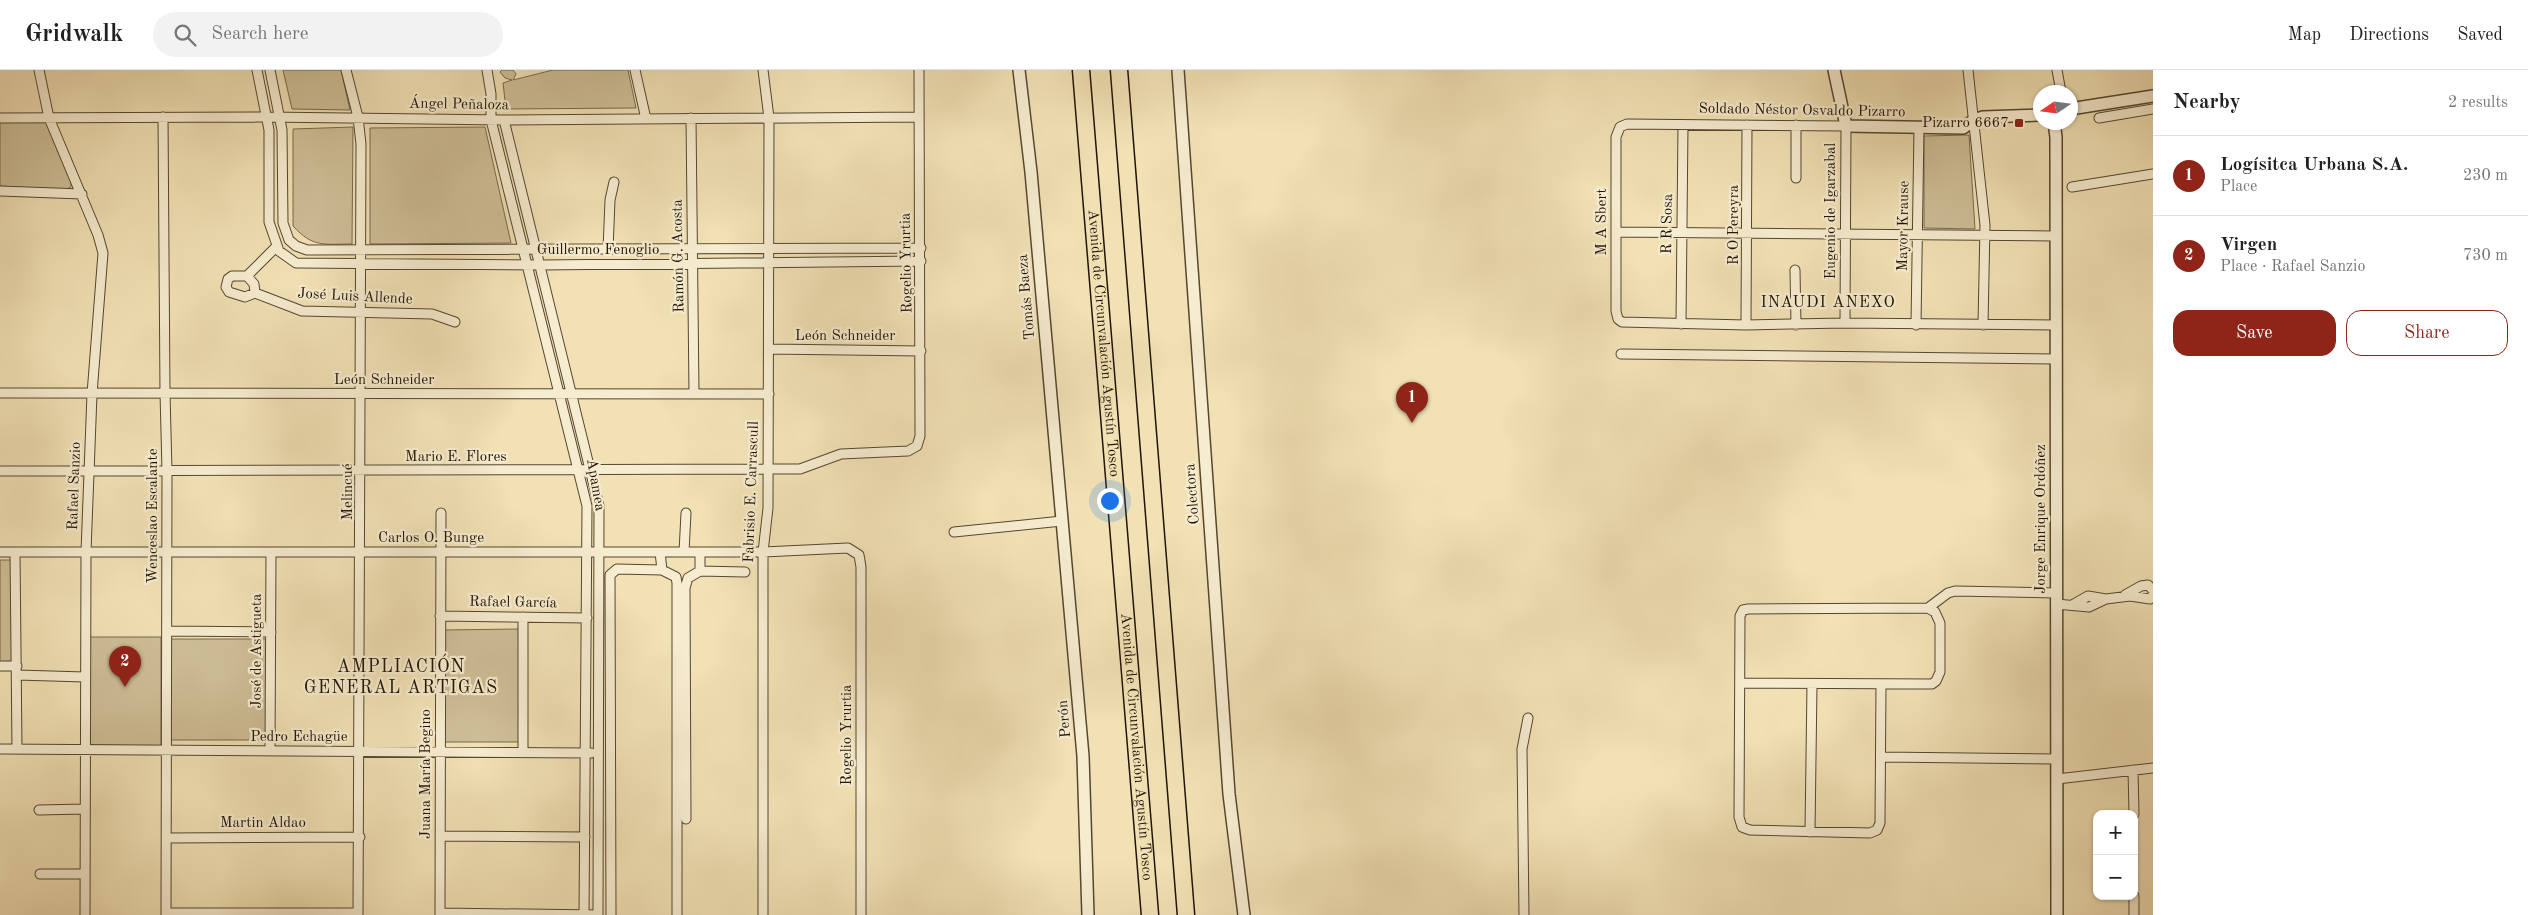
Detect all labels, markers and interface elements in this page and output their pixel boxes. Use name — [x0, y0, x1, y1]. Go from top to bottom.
search box — [153, 12, 503, 57]
icon: search — [171, 21, 199, 49]
text: Gridwalk — [25, 23, 123, 47]
text: Search here — [211, 25, 309, 44]
text: Map — [2288, 26, 2321, 44]
text: Directions — [2349, 26, 2429, 44]
text: Saved — [2457, 26, 2503, 44]
north arrow — [2033, 85, 2078, 130]
text: Nearby — [2173, 92, 2241, 113]
street label: Ángel Peñaloza — [409, 94, 510, 113]
text: 2 results — [2448, 95, 2508, 111]
street label: Soldado Néstor Osvaldo Pizarro — [1698, 102, 1906, 120]
place label: Pizarro 6667 — [1922, 116, 2009, 131]
marker: Pizarro 6667 — [2013, 117, 2025, 129]
street label: Eugenio de Igarzabal — [1824, 143, 1839, 279]
text: Logísitca Urbana S.A. — [2220, 156, 2408, 175]
text: 1 — [2184, 168, 2194, 184]
text: 230 m — [2463, 168, 2508, 184]
text: Place — [2220, 179, 2257, 195]
street label: Mayor Krause — [1896, 180, 1912, 272]
street label: R O Pereyra — [1727, 184, 1742, 265]
street label: M A Sbert — [1595, 188, 1610, 256]
street label: R R Sosa — [1660, 193, 1676, 254]
street label: Ramón G. Acosta — [670, 198, 687, 313]
street label: Avenida de Circunvalación Agustín Tosco — [1085, 209, 1122, 477]
street label: Rogelio Yrurtia — [899, 212, 915, 314]
text: Virgen — [2220, 236, 2277, 255]
street label: Guillermo Fenoglio — [537, 243, 659, 258]
text: 2 — [2184, 248, 2194, 264]
text: 730 m — [2463, 248, 2508, 264]
street label: Tomás Baeza — [1016, 253, 1038, 340]
text: Place · Rafael Sanzio — [2220, 259, 2365, 275]
street label: José Luis Allende — [297, 286, 413, 308]
district label: INAUDI ANEXO — [1760, 295, 1896, 311]
button: Save — [2173, 310, 2336, 356]
button: Share — [2346, 310, 2508, 356]
street label: León Schneider — [795, 329, 895, 344]
street label: León Schneider — [334, 373, 434, 388]
pin: 1 — [1396, 382, 1428, 423]
street label: Fabrisio E. Carrascull — [742, 421, 762, 563]
street label: Rafael Sanzio — [66, 441, 84, 531]
street label: Jorge Enrique Ordóñez — [2034, 444, 2049, 594]
street label: Wenceslao Escalante — [146, 448, 161, 584]
street label: Mario E. Flores — [405, 450, 507, 465]
street label: Apamea — [583, 458, 607, 513]
street label: Colectora — [1183, 462, 1203, 525]
street label: Melincué — [341, 463, 356, 521]
your location — [1097, 488, 1123, 514]
street label: Carlos O. Bunge — [378, 531, 484, 546]
street label: José de Astigueta — [250, 593, 265, 709]
street label: Rafael García — [469, 595, 558, 611]
street label: Avenida de Circunvalación Agustín Tosco — [1118, 612, 1155, 881]
pin: 2 — [109, 646, 141, 687]
district label: AMPLIACIÓN GENERAL ARTIGAS — [304, 653, 498, 697]
street label: Rogelio Yrurtia — [840, 684, 855, 785]
street label: Perón — [1056, 699, 1074, 739]
street label: Juana María Begino — [419, 709, 434, 839]
street label: Pedro Echagüe — [250, 730, 348, 745]
map controls — [2093, 810, 2138, 900]
button: + — [2093, 810, 2138, 855]
street label: Martin Aldao — [220, 816, 306, 831]
button: − — [2093, 855, 2138, 900]

